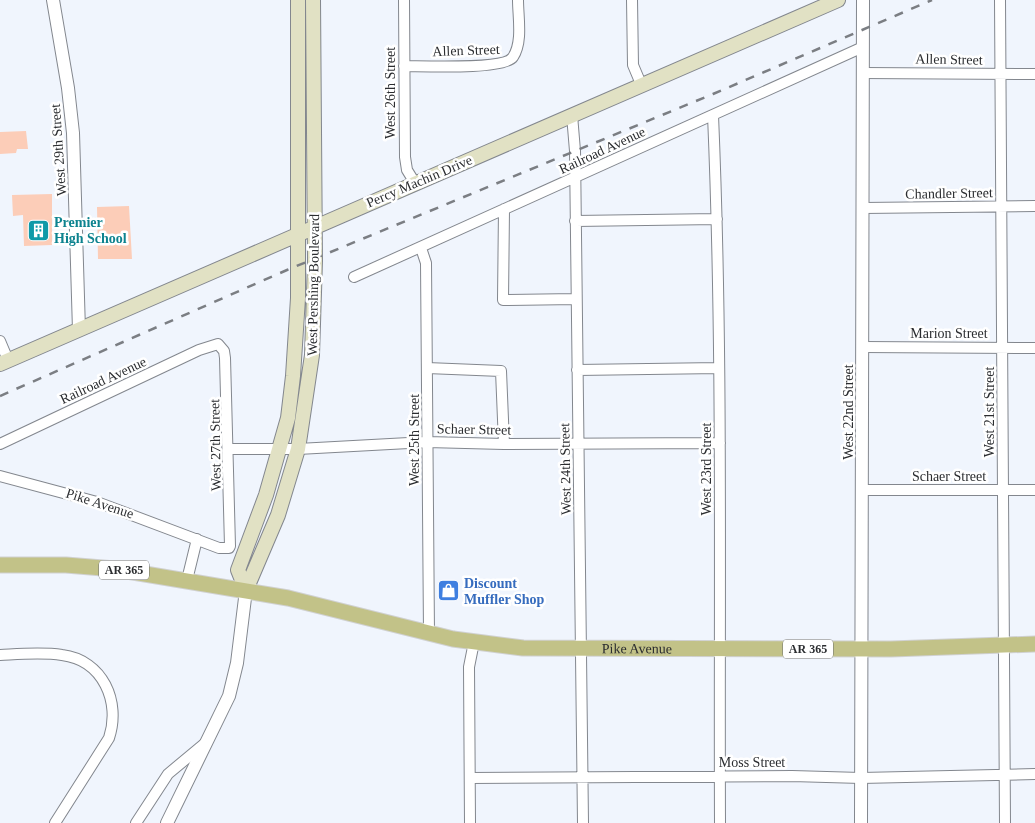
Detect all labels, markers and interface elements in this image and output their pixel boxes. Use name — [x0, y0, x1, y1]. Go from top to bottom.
street label: Allen Street — [432, 42, 500, 59]
street label: West 26th Street — [383, 47, 398, 139]
street label: Allen Street — [915, 51, 983, 68]
street label: West 29th Street — [48, 103, 69, 196]
street label: Railroad Avenue — [557, 124, 648, 177]
street label: Percy Machin Drive — [364, 152, 474, 211]
street label: Chandler Street — [905, 185, 993, 202]
street label: West Pershing Boulevard — [305, 214, 322, 356]
place label: Premier High School — [54, 215, 127, 246]
building icon: Premier High School — [26, 218, 50, 242]
street label: Marion Street — [910, 326, 988, 341]
street label: Railroad Avenue — [58, 354, 149, 407]
street label: West 22nd Street — [841, 364, 856, 460]
street label: West 21st Street — [982, 367, 997, 457]
street label: West 25th Street — [407, 394, 422, 486]
street label: West 27th Street — [207, 399, 224, 491]
street label: Schaer Street — [437, 421, 511, 438]
street label: West 23rd Street — [699, 422, 714, 515]
street label: West 24th Street — [557, 423, 574, 515]
street label: Schaer Street — [912, 469, 986, 484]
street label: Pike Avenue — [64, 486, 136, 521]
road number: AR 365 — [99, 560, 149, 580]
place label: Discount Muffler Shop — [464, 576, 544, 607]
shop icon: Discount Muffler Shop — [436, 579, 460, 603]
road number: AR 365 — [783, 640, 833, 659]
street label: Pike Avenue — [602, 641, 672, 656]
street label: Moss Street — [719, 755, 785, 770]

